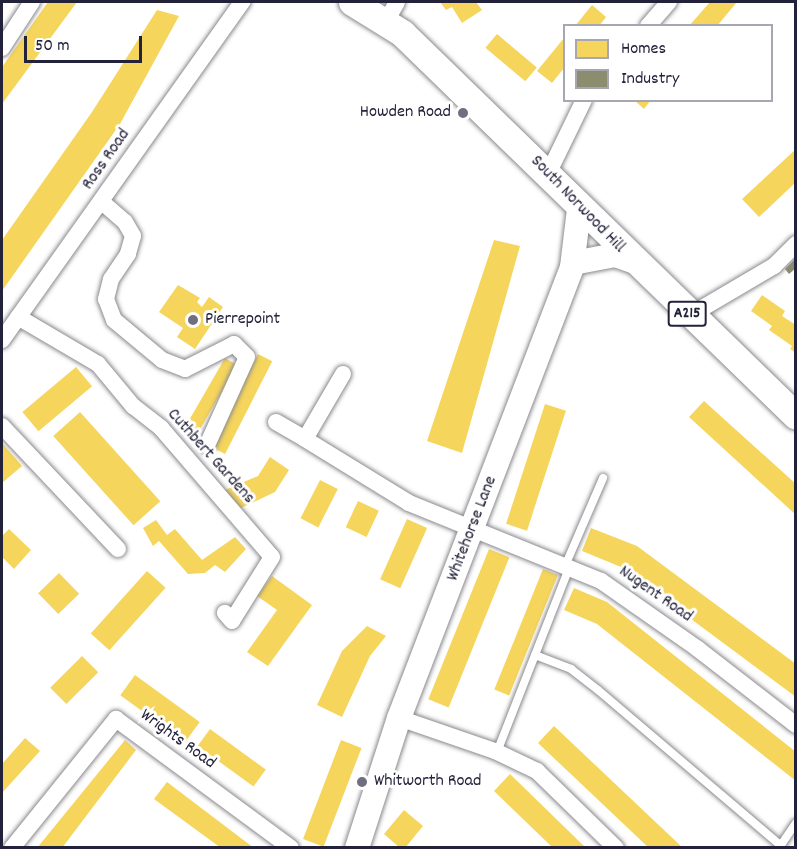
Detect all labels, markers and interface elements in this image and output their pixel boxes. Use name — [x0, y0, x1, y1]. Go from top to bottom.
scale bar — [27, 24, 146, 62]
legend — [563, 24, 773, 102]
text: 50 m — [35, 34, 70, 59]
text: Homes — [621, 37, 666, 62]
text: Industry — [621, 67, 679, 92]
place label: Howden Road — [360, 102, 451, 124]
marker: Howden Road — [456, 106, 470, 120]
street label: Ross Road — [78, 125, 136, 195]
street label: South Norwood Hill — [525, 152, 629, 258]
road number: A215 — [668, 301, 706, 327]
place label: Pierrepoint — [205, 309, 280, 331]
marker: Pierrepoint — [186, 313, 200, 327]
street label: Cuthbert Gardens — [161, 405, 259, 509]
street label: Whitehorse Lane — [443, 473, 503, 585]
street label: Nugent Road — [614, 562, 696, 628]
street label: Wrights Road — [135, 705, 219, 775]
place label: Whitworth Road — [374, 771, 481, 793]
marker: Whitworth Road — [355, 775, 369, 789]

